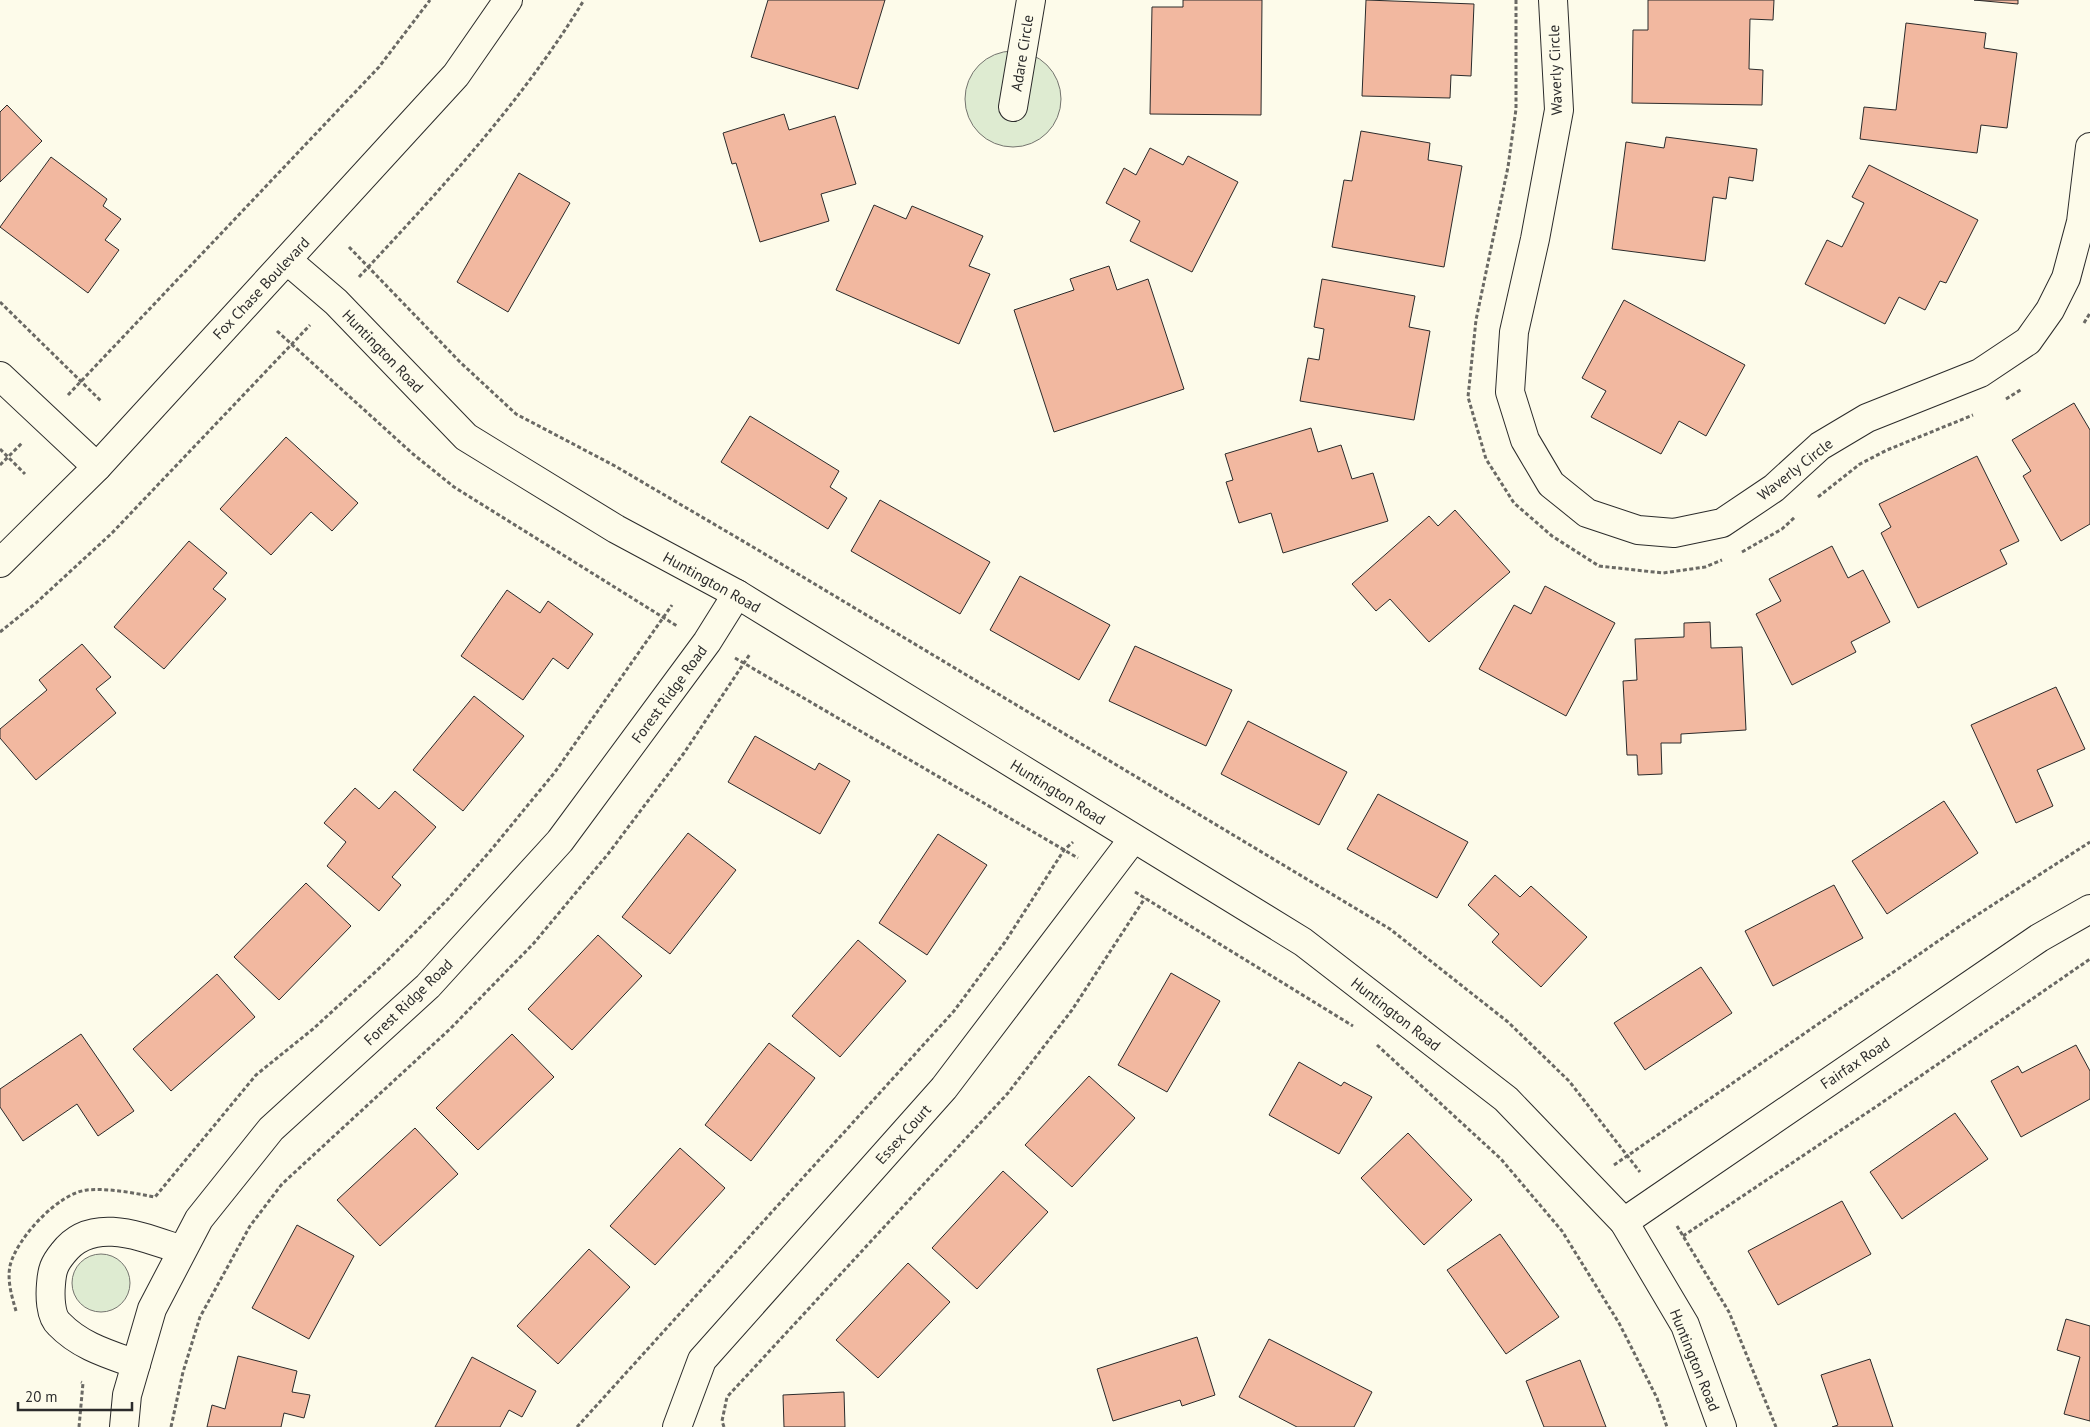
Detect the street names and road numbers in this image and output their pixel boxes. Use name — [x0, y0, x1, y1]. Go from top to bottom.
street label: Adare Circle — [1007, 13, 1037, 93]
street label: Waverly Circle — [1544, 25, 1566, 115]
street label: Fox Chase Boulevard — [209, 233, 313, 343]
street label: Huntington Road — [338, 305, 428, 397]
street label: Waverly Circle — [1754, 434, 1836, 504]
street label: Huntington Road — [660, 547, 764, 617]
street label: Forest Ridge Road — [627, 641, 711, 747]
street label: Huntington Road — [1007, 755, 1109, 829]
street label: Forest Ridge Road — [360, 955, 456, 1049]
street label: Huntington Road — [1347, 973, 1445, 1055]
street label: Fairfax Road — [1817, 1033, 1893, 1093]
street label: Essex Court — [871, 1100, 935, 1168]
street label: Huntington Road — [1666, 1306, 1724, 1414]

